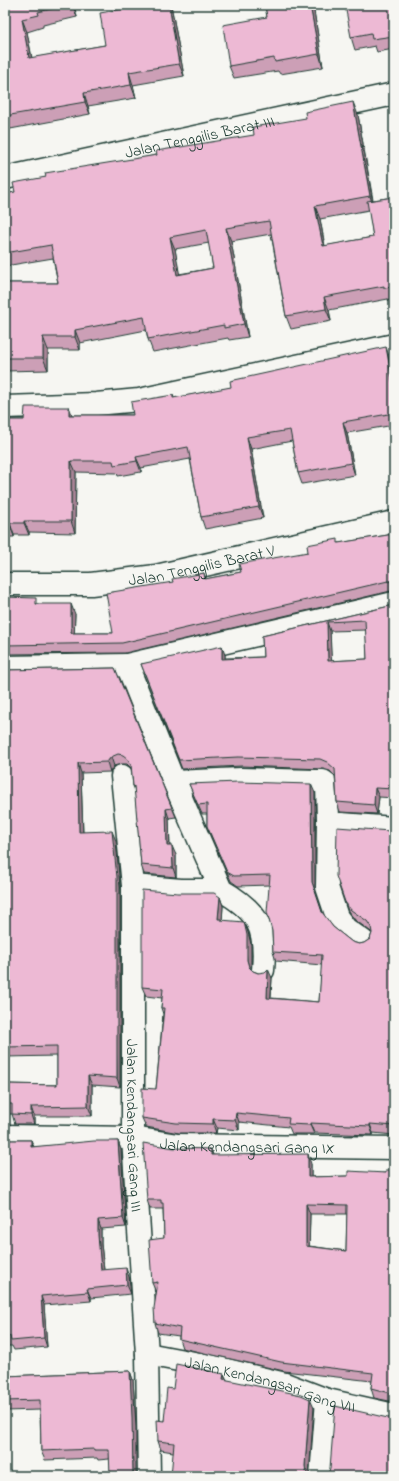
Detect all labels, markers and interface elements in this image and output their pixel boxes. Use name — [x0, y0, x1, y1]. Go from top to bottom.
street label: Jalan Tenggilis Barat III — [123, 110, 277, 166]
street label: Jalan Tenggilis Barat V — [127, 539, 278, 593]
street label: Jalan Kendangsari Gang III — [119, 1039, 148, 1213]
street label: Jalan Kendangsari Gang IX — [158, 1132, 335, 1161]
street label: Jalan Kendangsari Gang VII — [182, 1351, 358, 1420]

